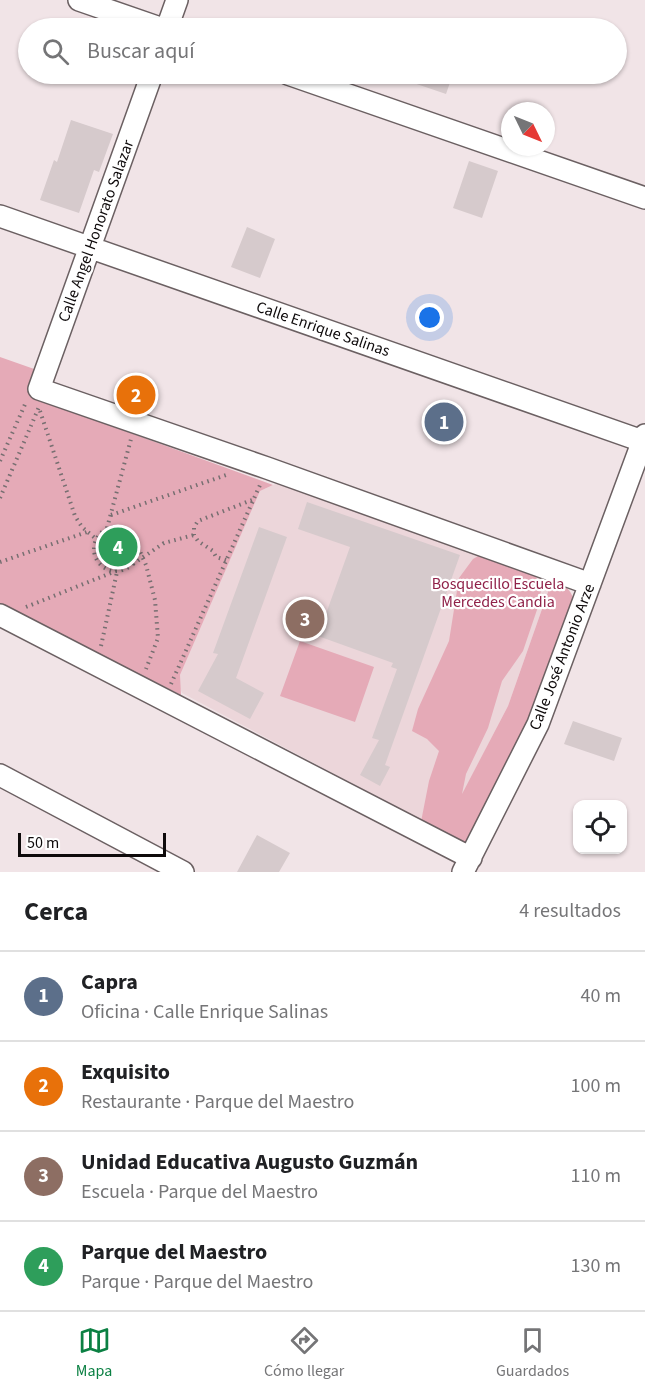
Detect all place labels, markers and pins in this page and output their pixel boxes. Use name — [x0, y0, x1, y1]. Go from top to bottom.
pin: 2 — [116, 372, 156, 418]
pin: 1 — [424, 400, 464, 444]
pin: 4 — [98, 524, 138, 570]
pin: 3 — [286, 596, 324, 642]

